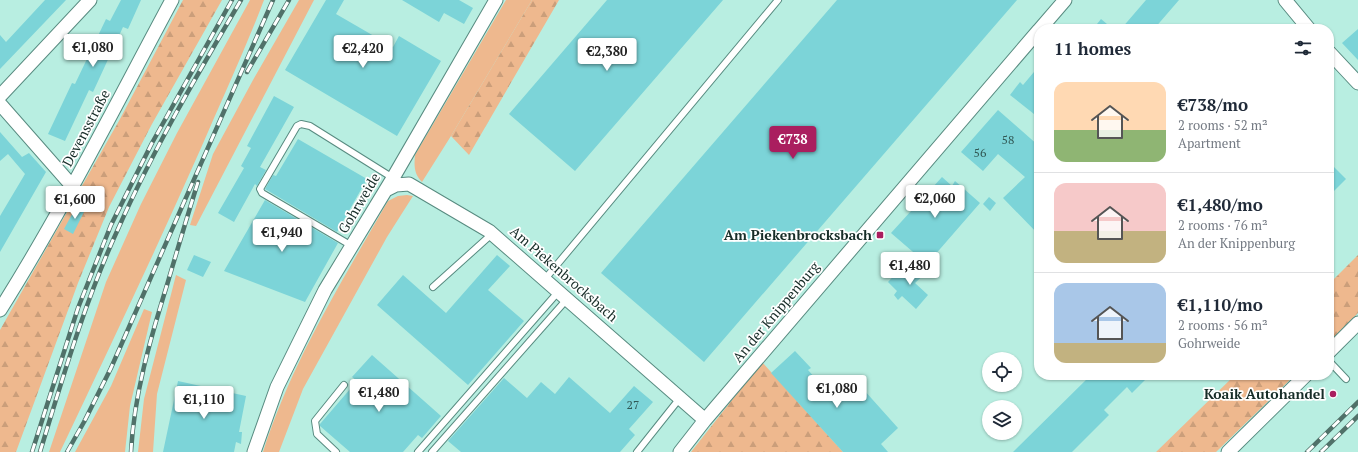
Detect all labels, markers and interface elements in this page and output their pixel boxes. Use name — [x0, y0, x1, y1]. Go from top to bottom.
pin: €1,080 — [60, 34, 126, 68]
pin: €2,420 — [330, 35, 396, 69]
text: 11 homes — [1054, 37, 1131, 60]
icon: filters — [1292, 37, 1314, 59]
text: €1,080 — [73, 38, 113, 56]
pin: €2,380 — [574, 38, 640, 72]
text: €2,420 — [343, 39, 383, 57]
text: €2,380 — [587, 42, 627, 60]
street label: Devensstraße — [57, 86, 114, 170]
text: €738/mo — [1178, 93, 1248, 116]
icon: home — [1086, 98, 1134, 146]
text: 2 rooms · 52 m² — [1178, 116, 1268, 134]
pin: €738 — [769, 126, 817, 160]
text: €738 — [778, 130, 808, 148]
house number: 58 — [1002, 132, 1014, 147]
text: Apartment — [1178, 134, 1241, 152]
house number: 56 — [974, 145, 987, 160]
street label: Gohrweide — [333, 169, 384, 236]
pin: €2,060 — [902, 185, 968, 219]
pin: €1,600 — [42, 186, 108, 220]
text: €2,060 — [915, 189, 955, 207]
text: €1,600 — [55, 190, 95, 208]
text: €1,480/mo — [1178, 193, 1263, 216]
icon: home — [1086, 199, 1134, 247]
text: 2 rooms · 76 m² — [1178, 216, 1268, 234]
pin: €1,940 — [249, 219, 315, 253]
street label: Am Piekenbrocksbach — [506, 221, 622, 326]
text: €1,940 — [262, 223, 302, 241]
place label: Am Piekenbrocksbach — [724, 225, 872, 244]
marker: Am Piekenbrocksbach — [875, 230, 885, 240]
text: An der Knippenburg — [1178, 234, 1295, 252]
pin: €1,480 — [877, 252, 943, 286]
text: €1,480 — [890, 256, 930, 274]
street label: An der Knippenburg — [728, 257, 824, 366]
text: €1,110/mo — [1178, 293, 1263, 316]
icon: home — [1086, 299, 1134, 347]
text: 2 rooms · 56 m² — [1178, 316, 1268, 334]
text: Gohrweide — [1178, 334, 1240, 352]
map controls — [982, 352, 1022, 440]
button: locate — [982, 352, 1022, 392]
pin: €1,080 — [804, 375, 870, 409]
pin: €1,480 — [346, 379, 412, 413]
text: €1,080 — [817, 379, 857, 397]
text: €1,480 — [359, 383, 399, 401]
place label: Koaik Autohandel — [1204, 384, 1325, 403]
pin: €1,110 — [171, 386, 237, 420]
marker: Koaik Autohandel — [1328, 389, 1338, 399]
text: €1,110 — [184, 390, 224, 408]
house number: 27 — [627, 397, 639, 412]
button: layers — [982, 400, 1022, 440]

